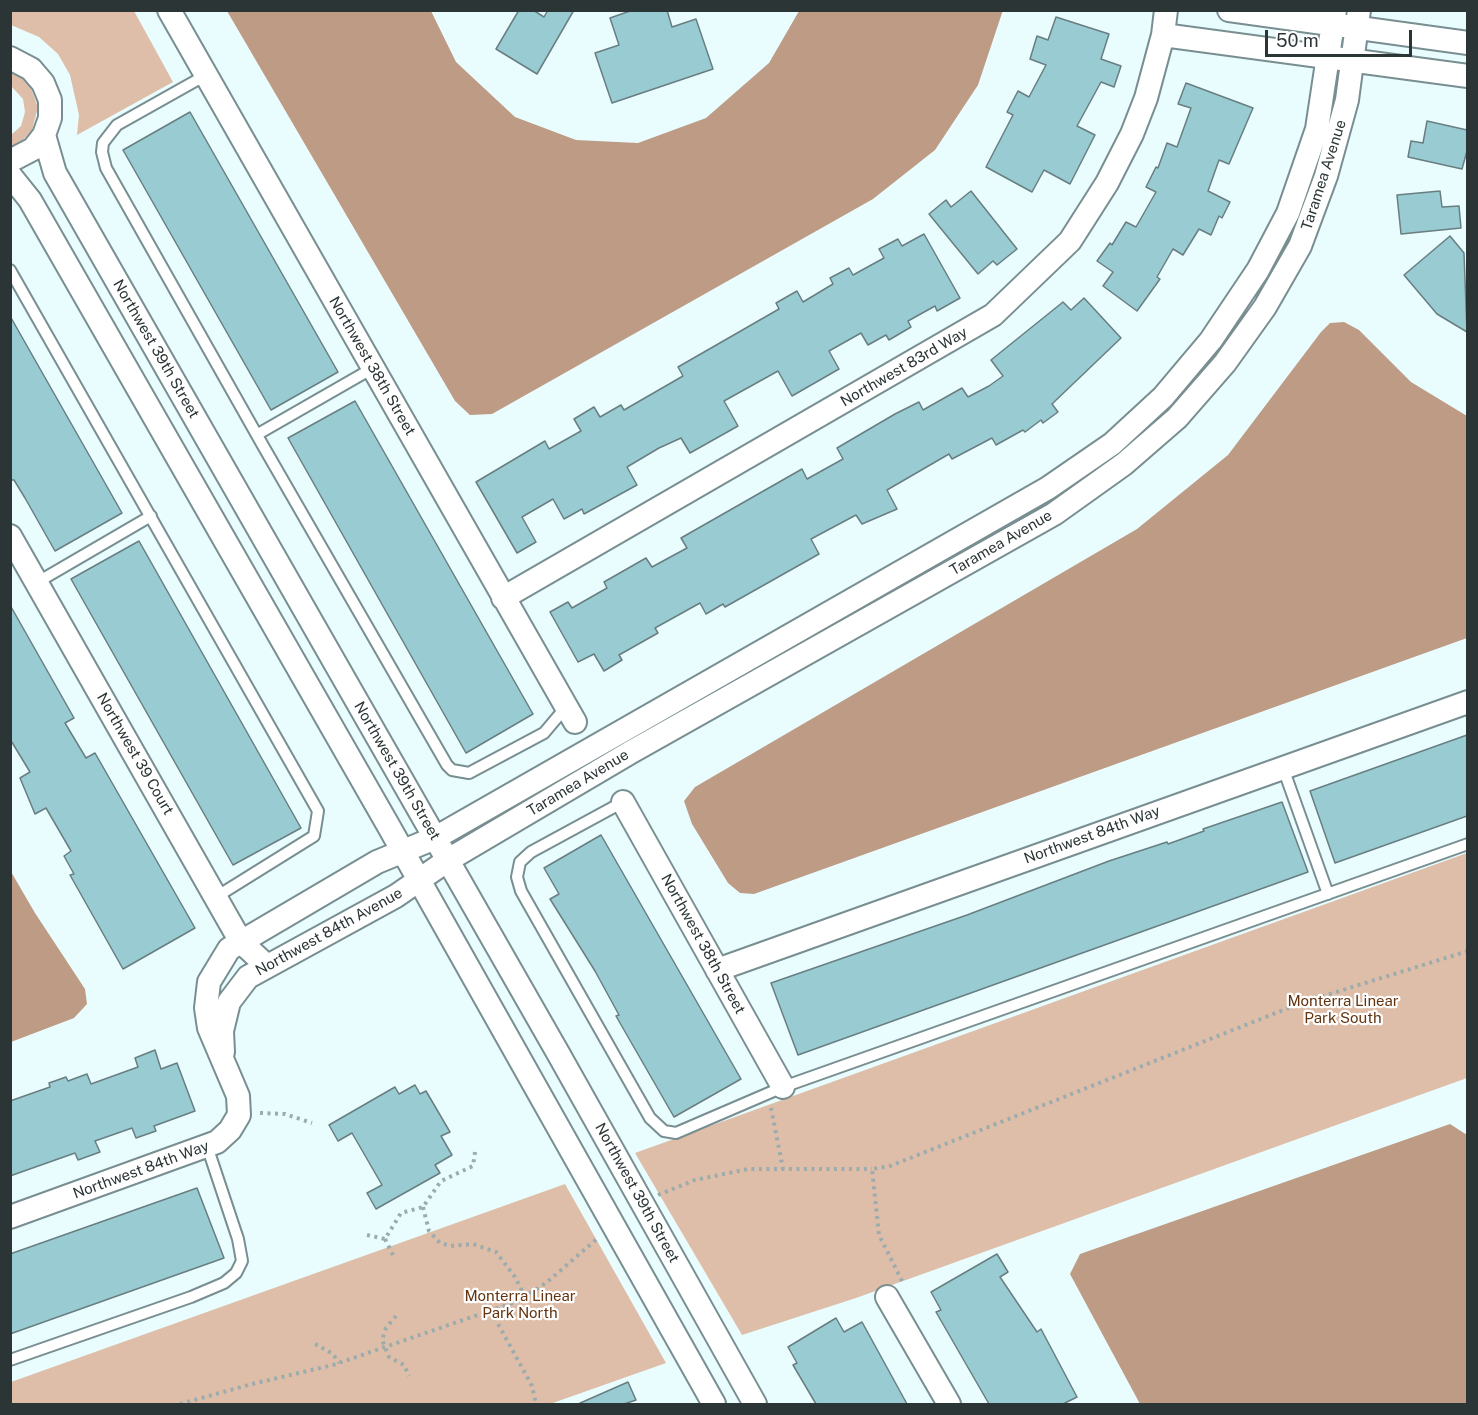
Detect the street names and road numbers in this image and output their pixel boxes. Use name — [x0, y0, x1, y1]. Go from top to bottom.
street label: Taramea Avenue — [1298, 118, 1350, 232]
street label: Northwest 39th Street — [109, 276, 203, 422]
street label: Northwest 38th Street — [325, 293, 419, 439]
street label: Northwest 83rd Way — [837, 323, 971, 411]
street label: Taramea Avenue — [947, 506, 1055, 580]
street label: Northwest 39 Court — [93, 690, 177, 818]
street label: Northwest 39th Street — [350, 698, 444, 844]
street label: Taramea Avenue — [524, 746, 632, 820]
street label: Northwest 84th Way — [1022, 802, 1162, 868]
street label: Northwest 38th Street — [657, 871, 749, 1017]
street label: Northwest 84th Avenue — [252, 884, 406, 980]
street label: Northwest 39th Street — [591, 1120, 683, 1266]
street label: Northwest 84th Way — [71, 1137, 211, 1203]

